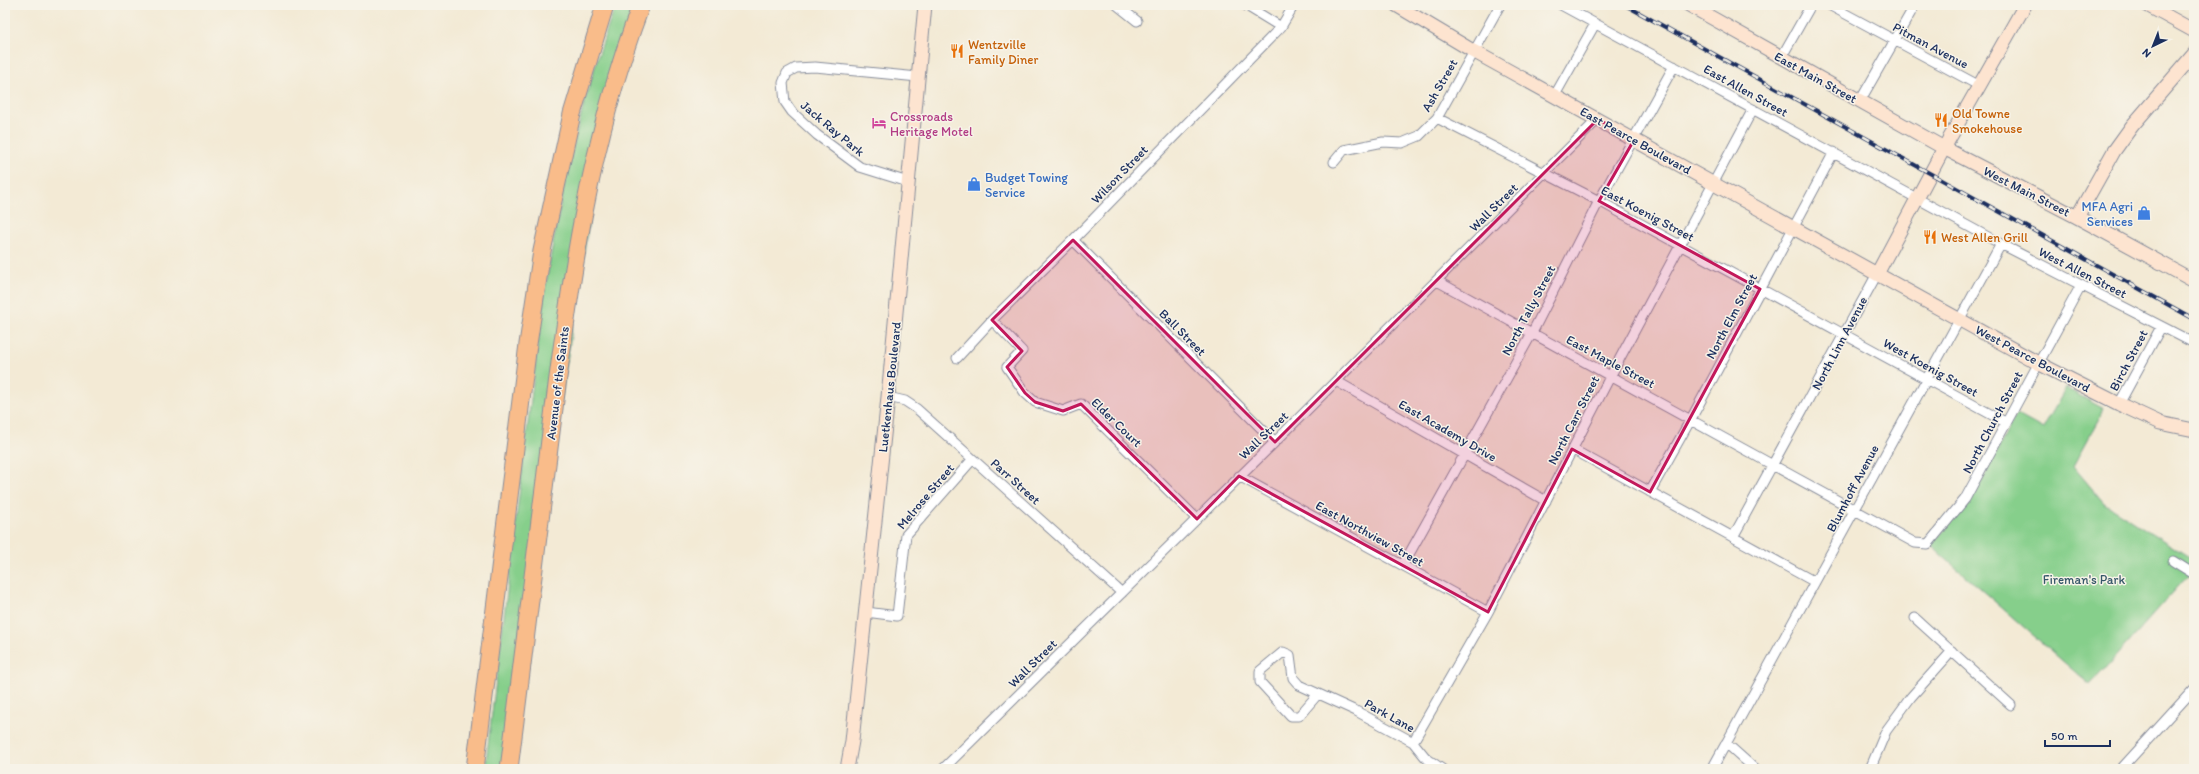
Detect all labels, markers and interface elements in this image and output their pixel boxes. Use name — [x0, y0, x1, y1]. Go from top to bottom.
street label: Pitman Avenue — [1890, 19, 1971, 72]
north arrow — [2133, 26, 2173, 66]
place label: Wentzville Family Diner — [968, 37, 1038, 67]
restaurant icon: Wentzville Family Diner — [949, 43, 965, 59]
text: N — [2139, 46, 2154, 60]
street label: East Main Street — [1772, 49, 1860, 106]
street label: Ash Street — [1418, 56, 1461, 114]
street label: East Allen Street — [1701, 61, 1791, 120]
street label: Jack Ray Park — [798, 98, 868, 159]
street label: East Pearce Boulevard — [1577, 104, 1694, 177]
place label: Old Towne Smokehouse — [1952, 106, 2022, 136]
place label: Crossroads Heritage Motel — [890, 109, 973, 139]
restaurant icon: Old Towne Smokehouse — [1933, 112, 1949, 128]
hotel icon: Crossroads Heritage Motel — [871, 115, 887, 131]
street label: Wilson Street — [1088, 142, 1151, 207]
street label: West Main Street — [1981, 163, 2073, 220]
place label: Budget Towing Service — [985, 170, 1068, 200]
shop icon: Budget Towing Service — [966, 176, 982, 192]
street label: Wall Street — [1466, 180, 1521, 235]
street label: East Koenig Street — [1598, 182, 1697, 244]
place label: MFA Agri Services — [2082, 199, 2133, 229]
shop icon: MFA Agri Services — [2136, 205, 2152, 221]
restaurant icon: West Allen Grill — [1922, 229, 1938, 245]
place label: West Allen Grill — [1941, 230, 2028, 245]
street label: West Allen Street — [2036, 244, 2129, 301]
street label: North Tally Street — [1498, 263, 1559, 358]
street label: North Elm Street — [1703, 271, 1760, 361]
street label: North Linn Avenue — [1808, 294, 1870, 393]
street label: Ball Street — [1156, 306, 1209, 359]
street label: Luetkenhaus Boulevard — [875, 321, 904, 453]
street label: West Pearce Boulevard — [1973, 322, 2093, 395]
street label: Avenue of the Saints — [543, 325, 572, 441]
street label: Birch Street — [2106, 327, 2151, 393]
street label: East Maple Street — [1564, 332, 1658, 391]
street label: West Koenig Street — [1881, 335, 1981, 400]
street label: North Church Street — [1959, 369, 2026, 476]
street label: North Carr Street — [1545, 373, 1602, 467]
street label: Elder Court — [1088, 395, 1145, 450]
street label: East Academy Drive — [1396, 396, 1499, 465]
street label: Wall Street — [1236, 408, 1291, 462]
street label: Blumhoff Avenue — [1823, 442, 1882, 534]
street label: Parr Street — [988, 455, 1044, 508]
street label: Melrose Street — [894, 460, 957, 532]
street label: East Northview Street — [1313, 497, 1427, 570]
park label: Fireman's Park — [2043, 572, 2126, 587]
street label: Wall Street — [1005, 636, 1060, 691]
street label: Park Lane — [1362, 696, 1417, 735]
scale bar — [2045, 722, 2110, 748]
text: 50 m — [2051, 729, 2077, 743]

